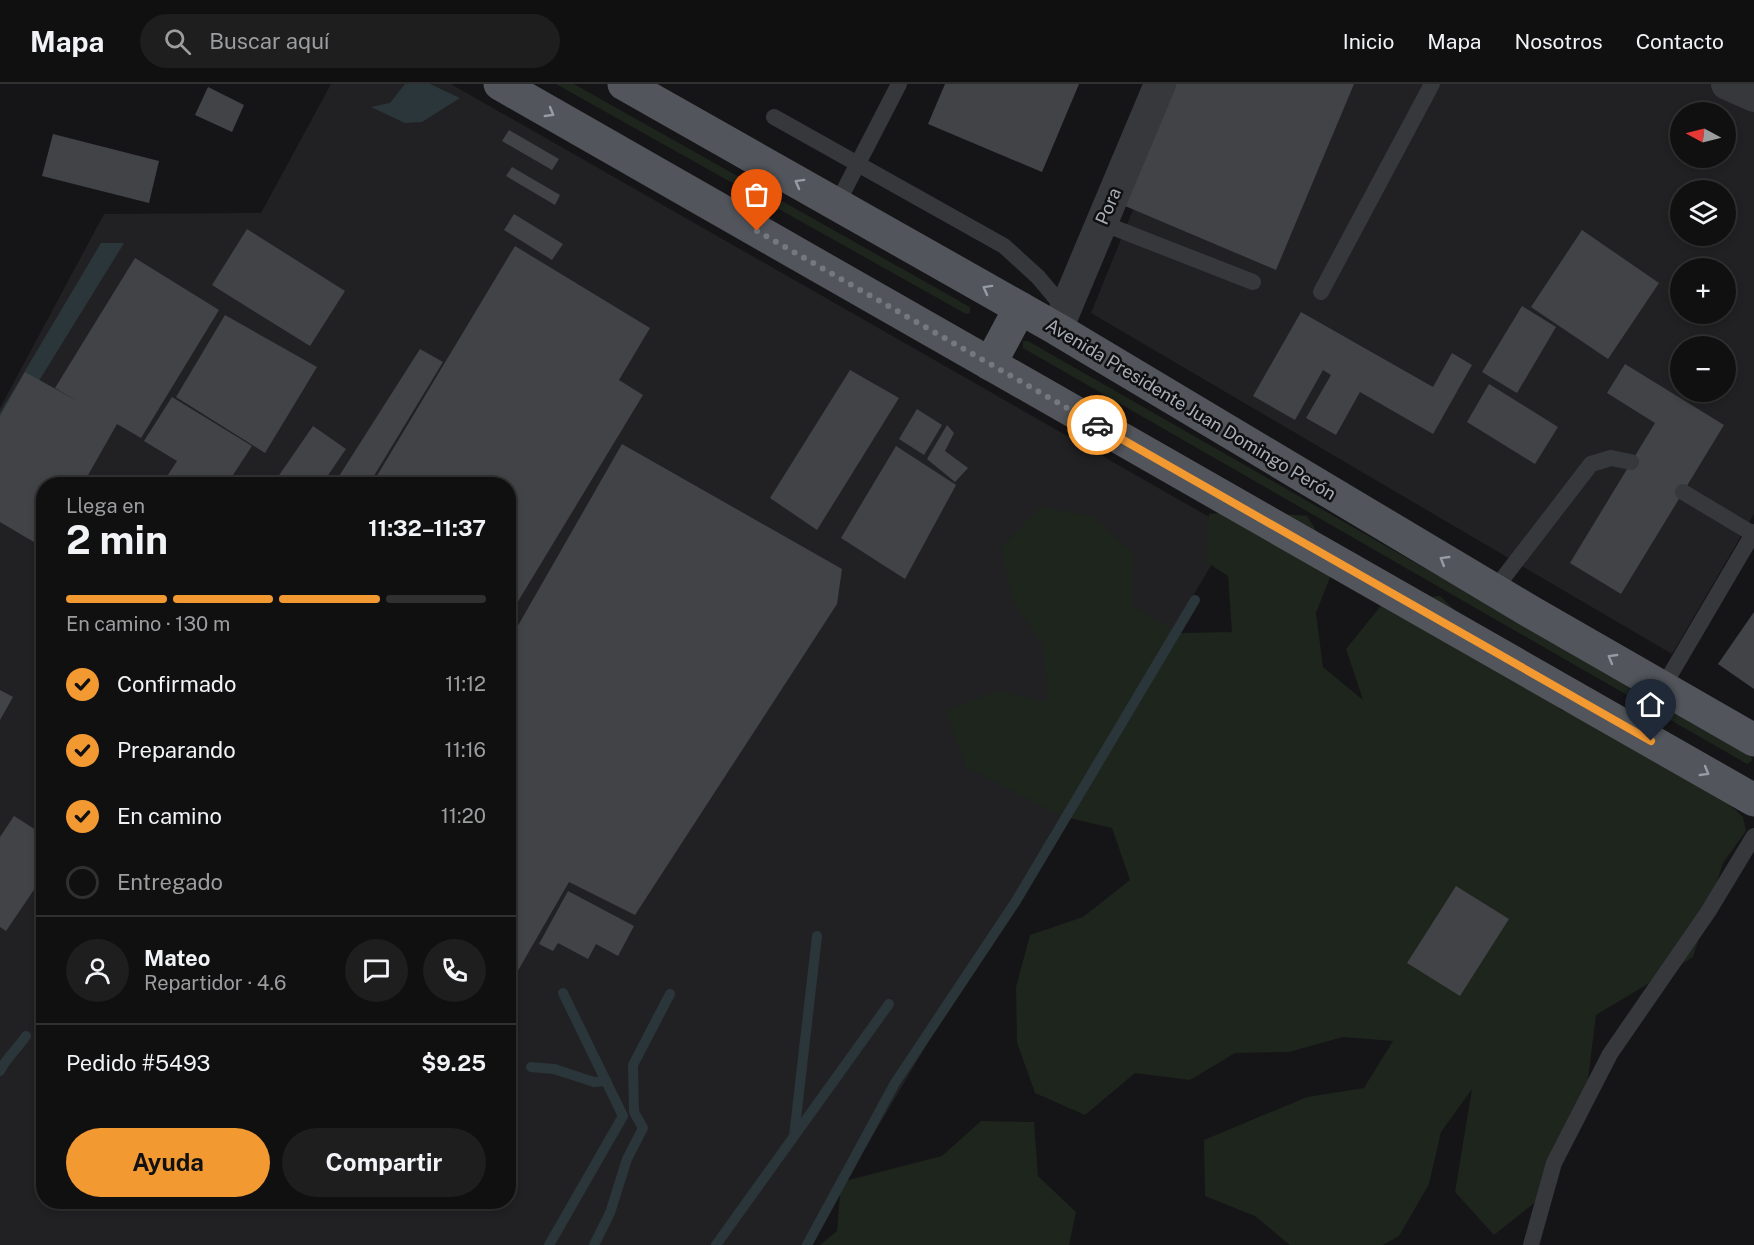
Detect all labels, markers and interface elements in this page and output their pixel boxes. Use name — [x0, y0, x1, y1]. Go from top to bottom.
search box — [140, 14, 560, 68]
text: Mapa — [30, 25, 104, 58]
icon: search — [161, 25, 194, 58]
text: Buscar aquí — [209, 28, 329, 54]
text: Inicio — [1343, 29, 1394, 54]
text: Mapa — [1427, 29, 1481, 54]
text: Nosotros — [1514, 29, 1603, 54]
text: Contacto — [1636, 29, 1724, 54]
north arrow — [1670, 102, 1736, 168]
map controls — [1670, 102, 1736, 402]
one-way arrow — [544, 106, 555, 117]
pin — [731, 169, 782, 231]
icon: bag — [740, 178, 773, 211]
one-way arrow — [795, 179, 805, 190]
button: layers — [1670, 180, 1736, 246]
street label: Pora — [1091, 184, 1125, 228]
button: + — [1670, 258, 1736, 324]
one-way arrow — [983, 285, 993, 296]
street label: Avenida Presidente Juan Domingo Perón — [1042, 314, 1340, 504]
button: − — [1670, 336, 1736, 402]
courier — [1067, 395, 1127, 455]
icon: car — [1081, 409, 1114, 442]
text: Llega en — [66, 494, 145, 518]
text: 11:32–11:37 — [368, 515, 486, 541]
text: 2 min — [66, 517, 168, 563]
one-way arrow — [1440, 555, 1450, 567]
text: En camino · 130 m — [66, 612, 230, 636]
one-way arrow — [1608, 654, 1618, 666]
icon: check — [66, 668, 99, 701]
text: Confirmado — [117, 671, 236, 697]
text: 11:12 — [445, 672, 486, 696]
pin — [1625, 679, 1676, 741]
icon: home — [1634, 688, 1667, 721]
icon: check — [66, 734, 99, 767]
text: Preparando — [117, 737, 236, 763]
text: 11:16 — [445, 738, 486, 762]
one-way arrow — [1698, 765, 1709, 776]
icon: check — [66, 800, 99, 833]
text: En camino — [117, 803, 222, 829]
text: 11:20 — [441, 804, 486, 828]
text: Entregado — [117, 869, 223, 895]
button: person — [66, 939, 129, 1002]
button: chat — [345, 939, 408, 1002]
button: phone — [423, 939, 486, 1002]
text: Mateo — [144, 945, 210, 971]
text: Repartidor · 4.6 — [144, 971, 286, 995]
text: Pedido #5493 — [66, 1050, 210, 1076]
text: $9.25 — [421, 1050, 486, 1076]
button: Ayuda — [66, 1128, 270, 1197]
button: Compartir — [282, 1128, 486, 1197]

